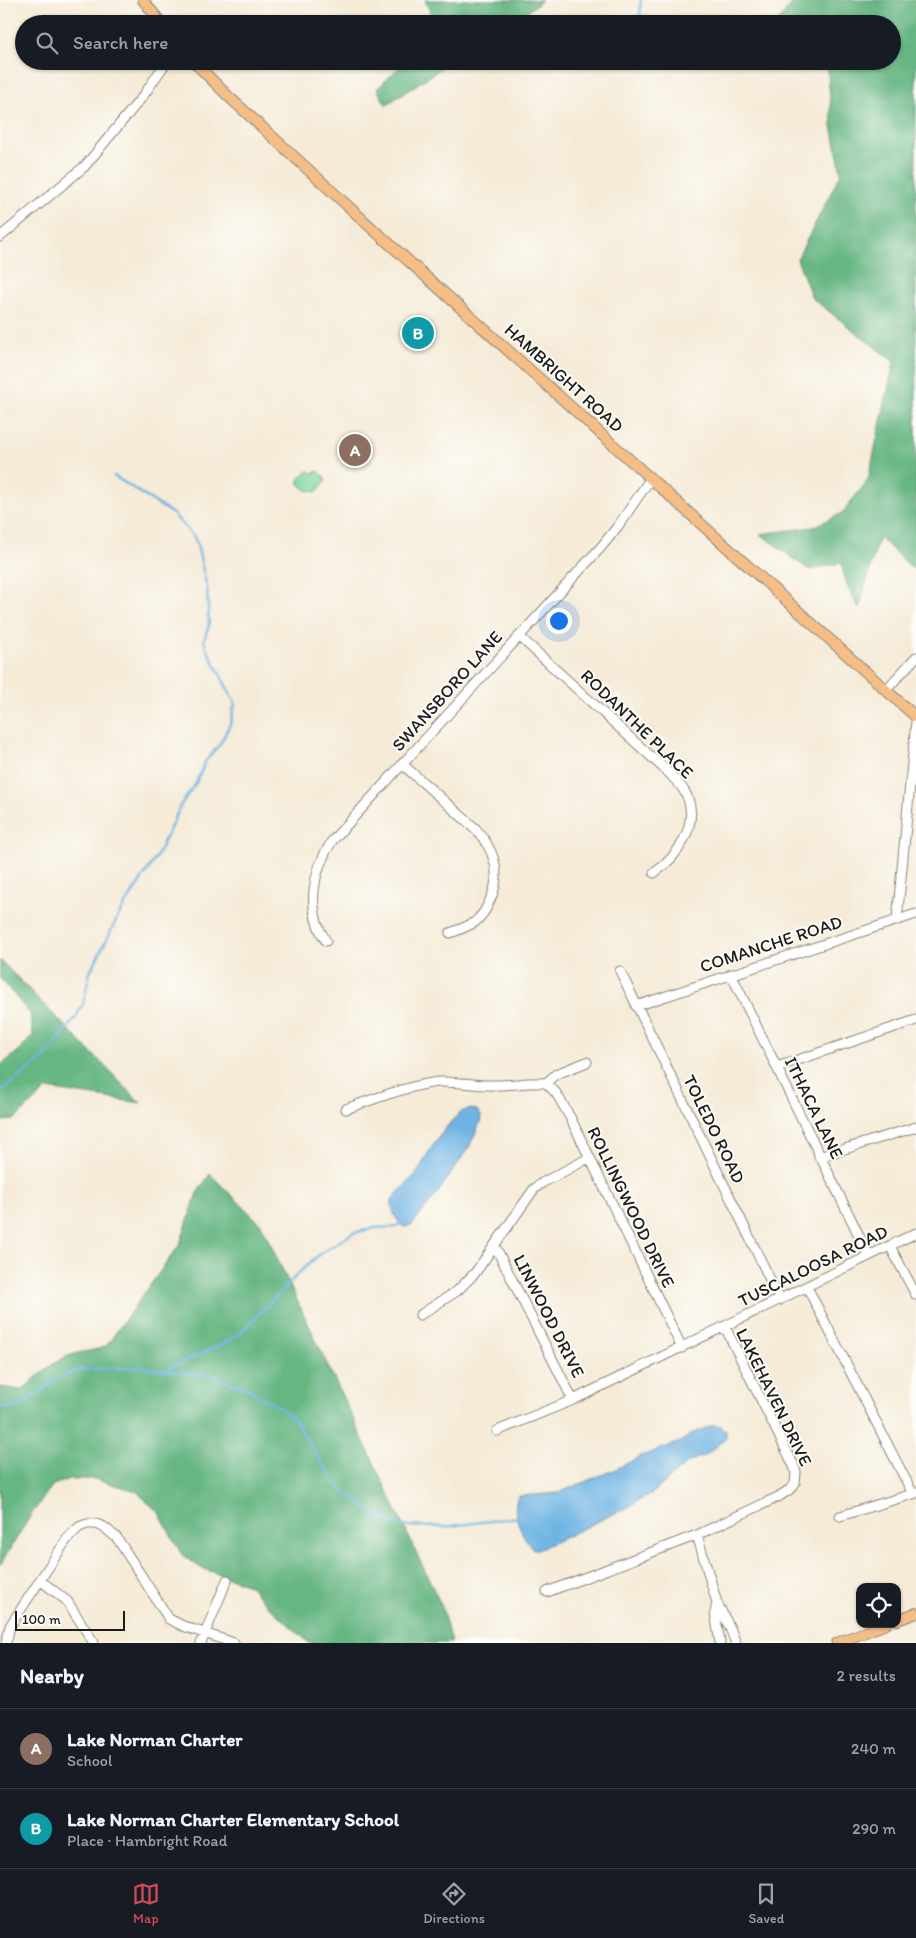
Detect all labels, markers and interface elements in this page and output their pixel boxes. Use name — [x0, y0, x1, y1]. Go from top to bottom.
search box — [15, 15, 901, 70]
icon: search — [33, 29, 61, 57]
text: Search here — [73, 31, 168, 54]
pin: B — [402, 314, 434, 352]
street label: HAMBRIGHT ROAD — [500, 319, 628, 437]
pin: A — [339, 431, 371, 469]
your location — [546, 608, 572, 634]
street label: SWANSBORO LANE — [387, 626, 507, 756]
street label: RODANTHE PLACE — [576, 665, 698, 783]
street label: COMANCHE ROAD — [697, 911, 845, 977]
street label: ITHACA LANE — [780, 1053, 848, 1163]
street label: TOLEDO ROAD — [678, 1071, 750, 1187]
street label: ROLLINGWOOD DRIVE — [582, 1123, 680, 1291]
street label: TUSCALOOSA ROAD — [735, 1220, 891, 1312]
street label: LINWOOD DRIVE — [509, 1251, 589, 1381]
street label: LAKEHAVEN DRIVE — [731, 1324, 817, 1470]
map controls — [856, 1583, 901, 1628]
button: locate — [856, 1583, 901, 1628]
scale bar — [15, 1608, 125, 1631]
text: 100 m — [22, 1611, 61, 1628]
text: Nearby — [20, 1663, 84, 1688]
text: 2 results — [836, 1666, 896, 1685]
text: Lake Norman Charter — [67, 1728, 242, 1751]
text: A — [31, 1739, 41, 1758]
text: 240 m — [851, 1739, 896, 1758]
text: School — [67, 1751, 113, 1770]
text: Lake Norman Charter Elementary School — [67, 1808, 399, 1831]
text: B — [31, 1819, 41, 1838]
text: 290 m — [852, 1819, 896, 1838]
text: Place · Hambright Road — [67, 1831, 228, 1850]
tab: Map — [132, 1880, 160, 1927]
tab: Directions — [423, 1880, 485, 1927]
tab: Saved — [748, 1880, 784, 1927]

